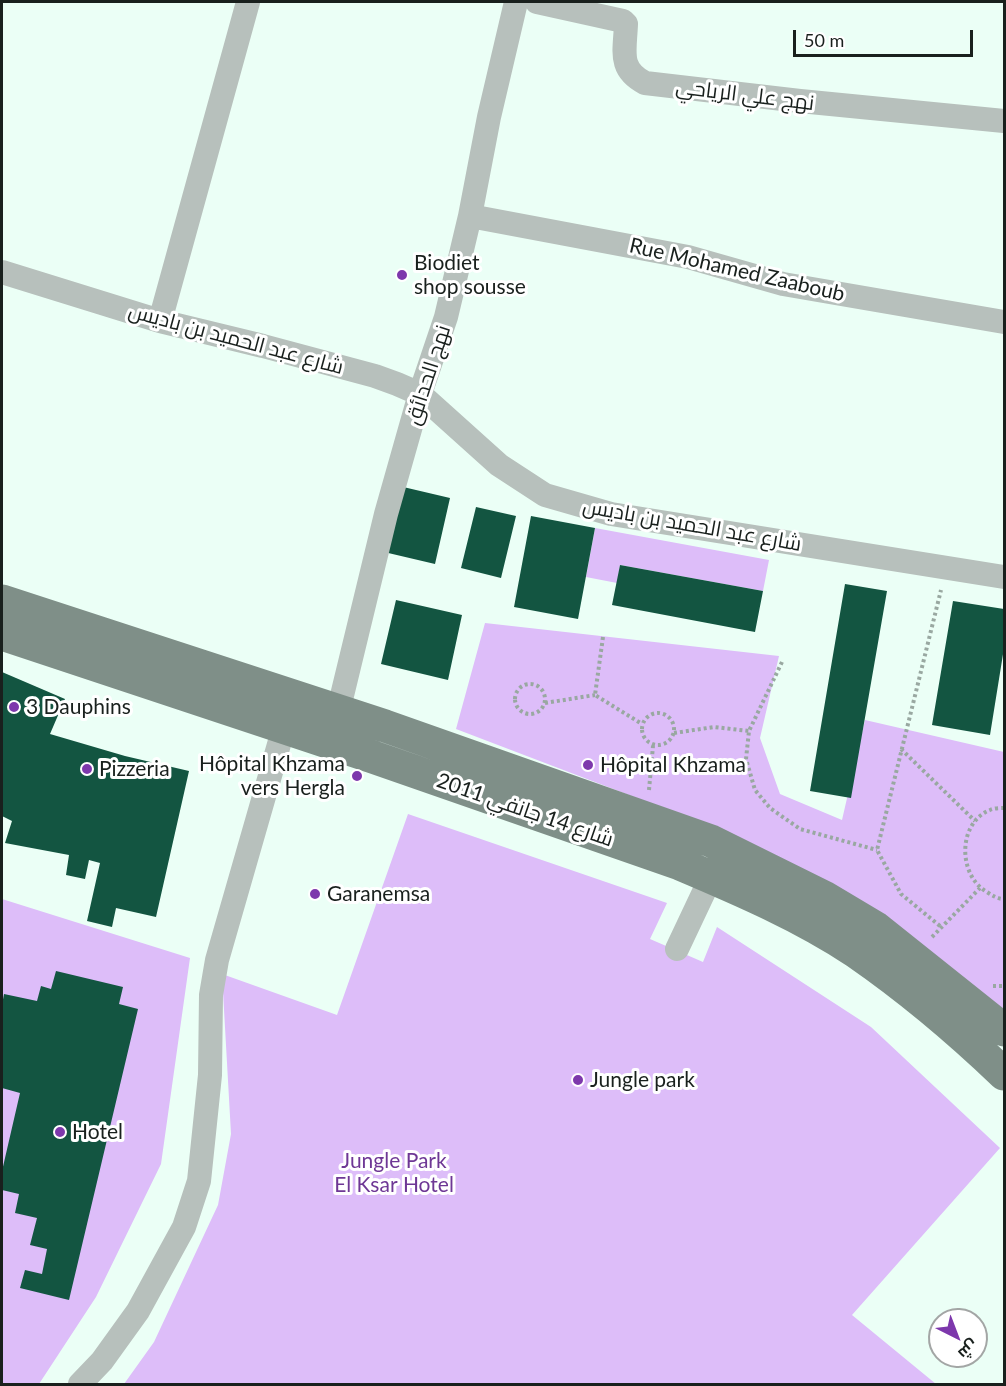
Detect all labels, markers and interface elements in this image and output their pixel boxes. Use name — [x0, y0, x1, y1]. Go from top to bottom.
scale bar — [796, 18, 976, 56]
text: 50 m — [804, 29, 844, 51]
street label: نهج علي الرياحي — [674, 74, 816, 116]
street label: Rue Mohamed Zaaboub — [627, 233, 847, 307]
place label: Biodiet shop sousse — [414, 250, 526, 300]
marker: Biodiet shop sousse — [395, 268, 409, 282]
street label: شارع عبد الحميد بن باديس — [126, 298, 346, 380]
street label: نهج الحدائق — [400, 322, 456, 428]
street label: شارع عبد الحميد بن باديس — [581, 493, 803, 557]
place label: 3 Dauphins — [26, 694, 131, 720]
marker: 3 Dauphins — [7, 700, 21, 714]
place label: Hôpital Khzama vers Hergla — [199, 751, 345, 801]
place label: Hôpital Khzama — [600, 752, 746, 778]
place label: Pizzeria — [99, 756, 170, 782]
marker: Hôpital Khzama — [581, 758, 595, 772]
marker: Pizzeria — [80, 762, 94, 776]
street label: شارع 14 جانفي 2011 — [433, 768, 617, 852]
marker: Hôpital Khzama vers Hergla — [350, 769, 364, 783]
place label: Garanemsa — [327, 881, 430, 907]
marker: Garanemsa — [308, 887, 322, 901]
place label: Jungle park — [590, 1067, 695, 1093]
marker: Jungle park — [571, 1073, 585, 1087]
place label: Hotel — [72, 1119, 123, 1145]
marker: Hotel — [53, 1125, 67, 1139]
park label: Jungle Park El Ksar Hotel — [334, 1148, 454, 1198]
north arrow — [928, 1308, 988, 1368]
text: ش — [955, 1336, 983, 1364]

